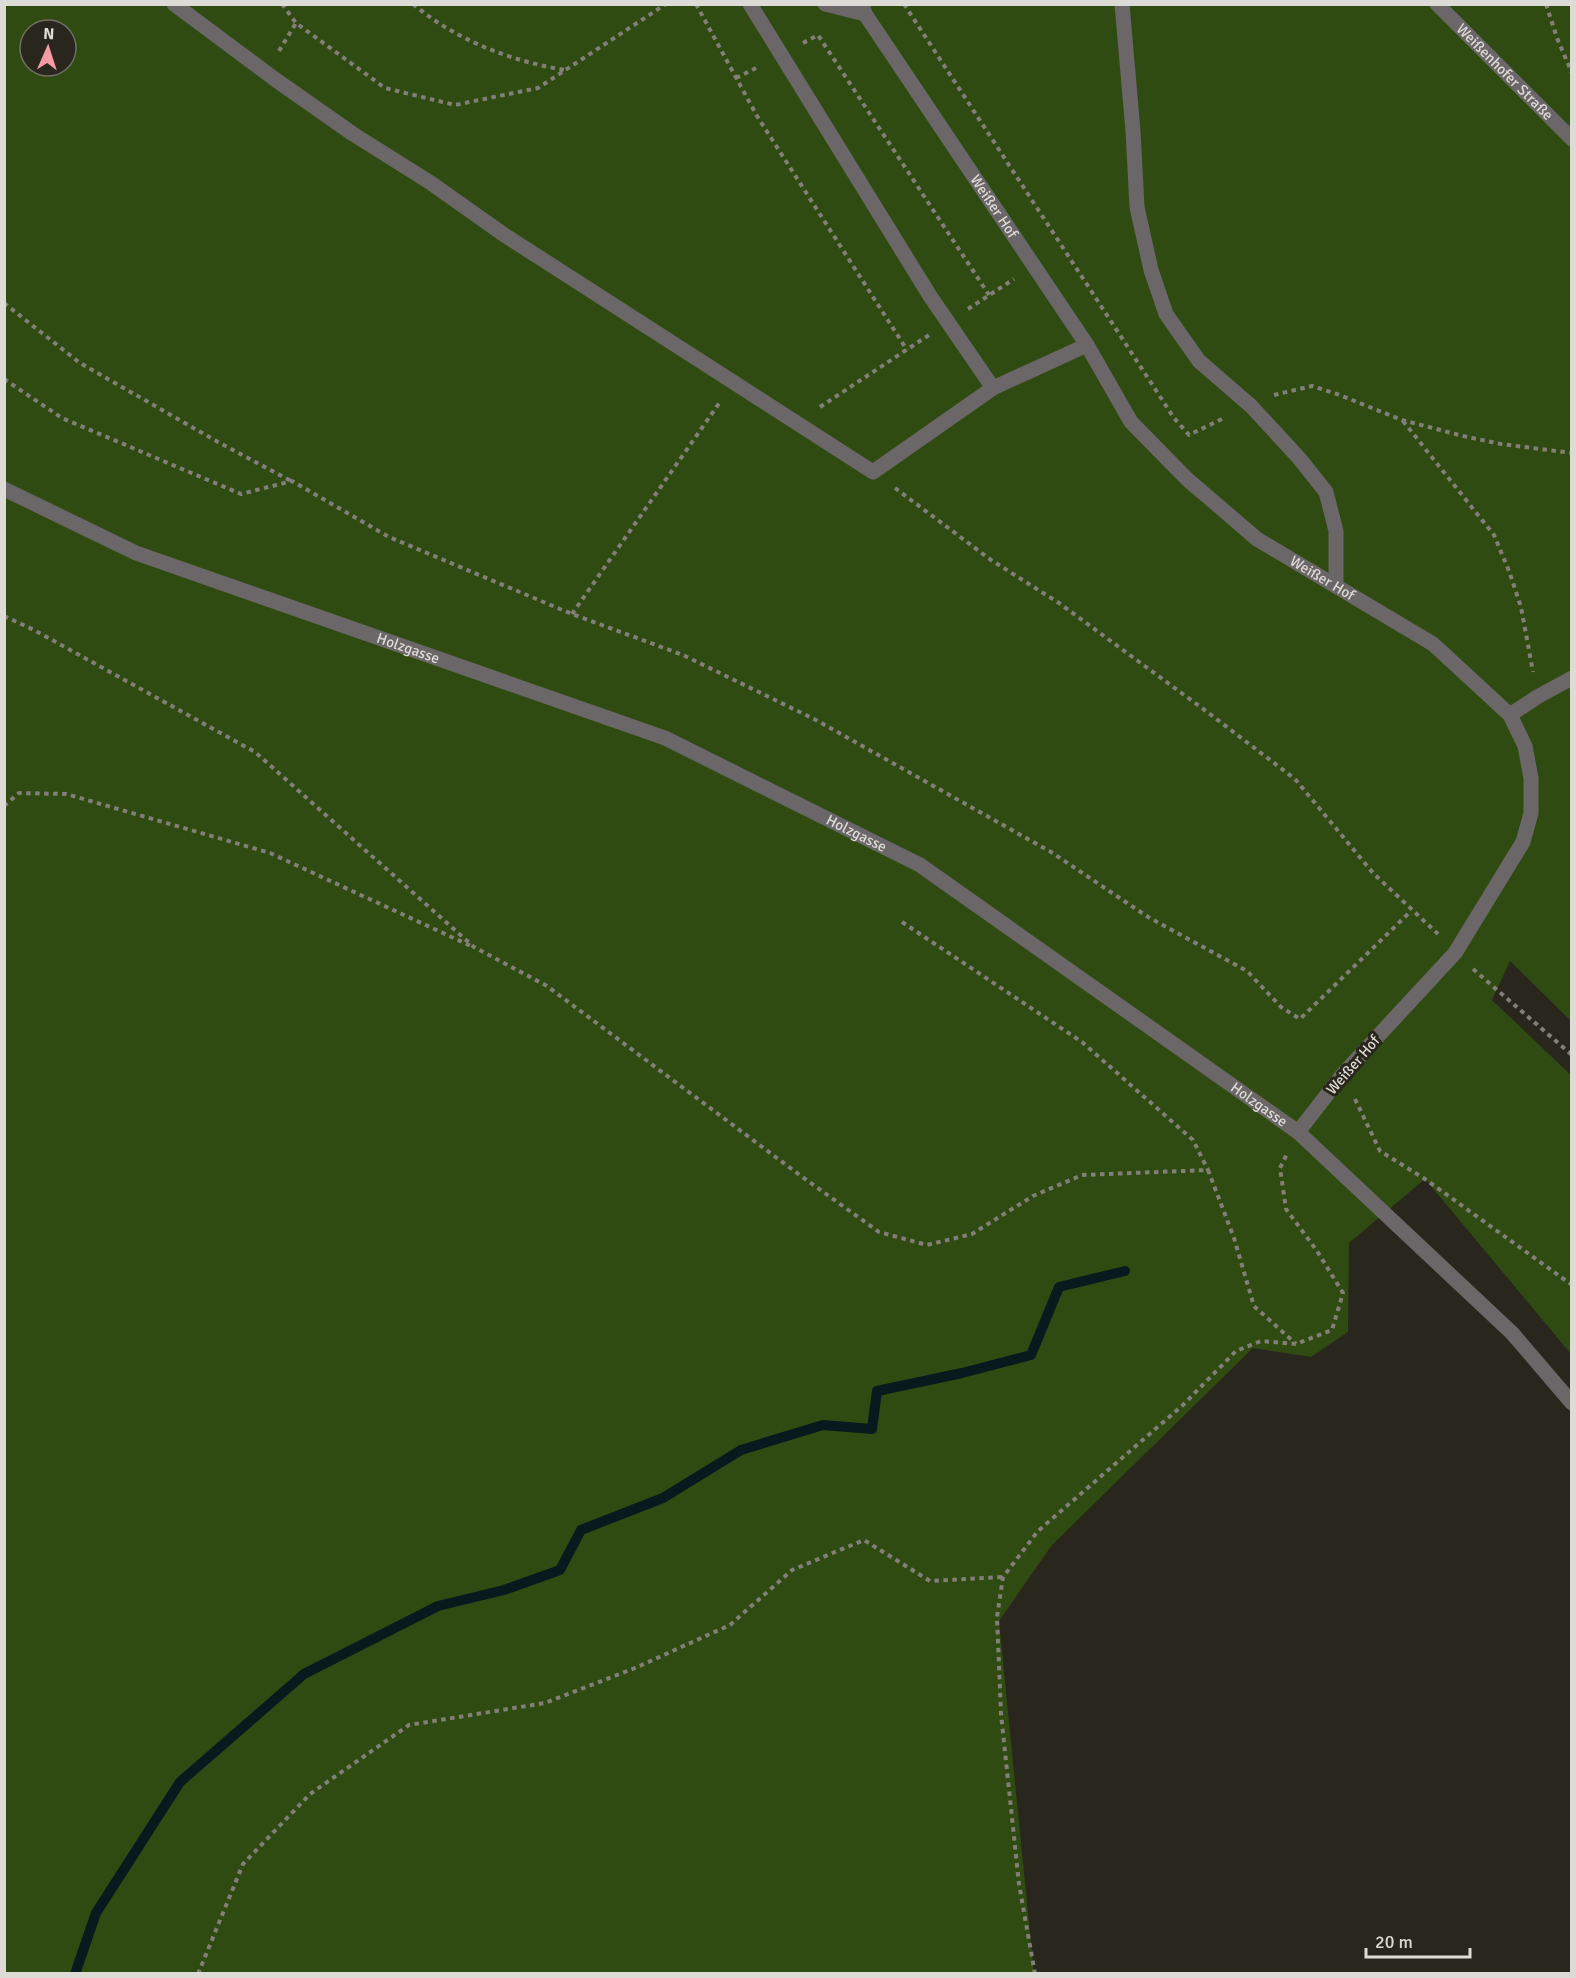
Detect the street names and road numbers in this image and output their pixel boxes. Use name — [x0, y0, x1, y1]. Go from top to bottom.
street label: Weißenhofer Straße — [1453, 20, 1557, 124]
street label: Weißer Hof — [966, 171, 1022, 242]
street label: Weißer Hof — [1287, 552, 1359, 605]
street label: Holzgasse — [374, 629, 442, 667]
street label: Holzgasse — [823, 811, 890, 856]
street label: Weißer Hof — [1323, 1031, 1384, 1098]
street label: Holzgasse — [1227, 1078, 1291, 1131]

